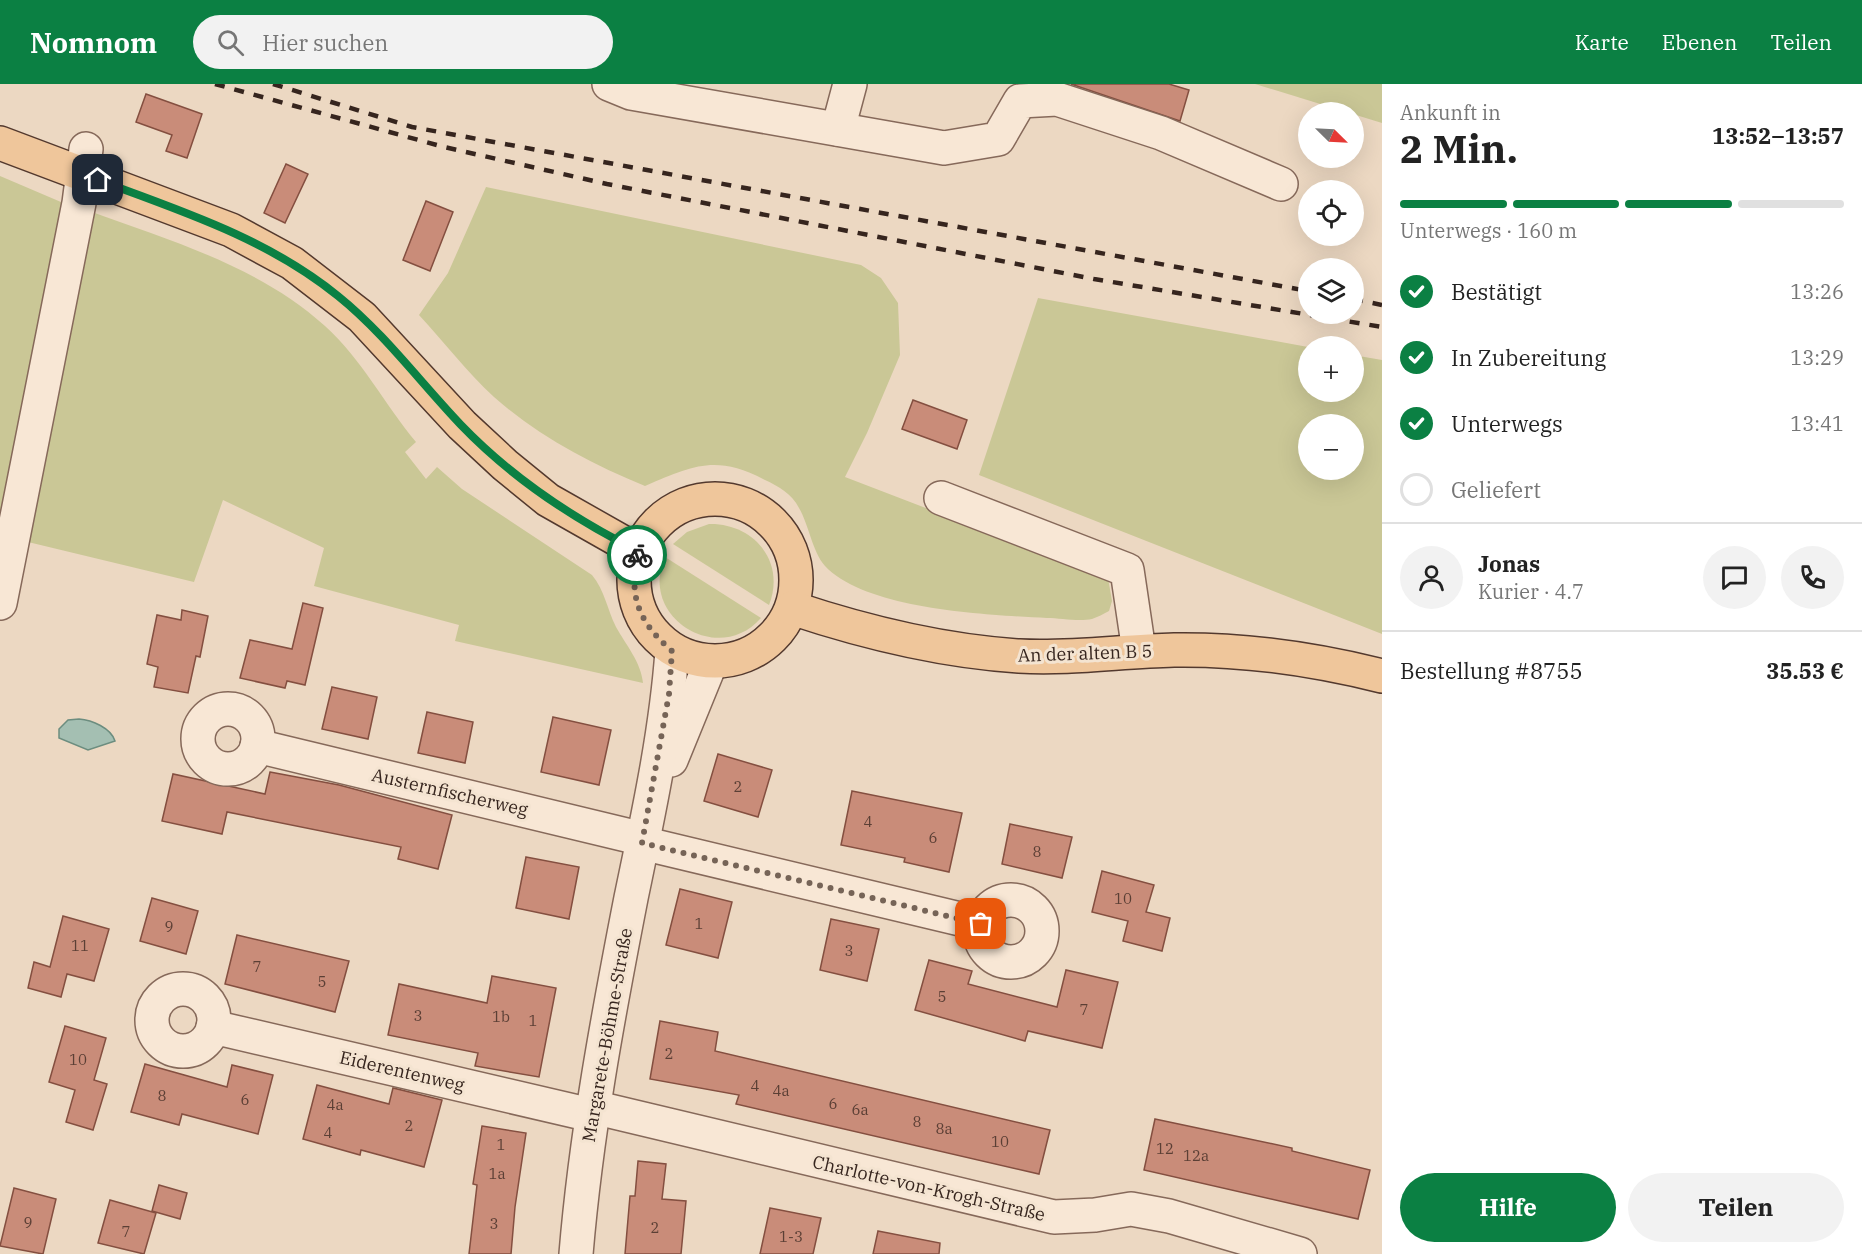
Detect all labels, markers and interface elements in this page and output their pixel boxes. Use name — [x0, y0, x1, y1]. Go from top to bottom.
search box — [193, 15, 613, 69]
text: Nomnom — [30, 24, 157, 61]
icon: search — [214, 26, 247, 59]
text: Hier suchen — [262, 28, 388, 57]
text: Karte — [1575, 28, 1629, 56]
text: Ebenen — [1662, 28, 1737, 56]
text: Teilen — [1770, 28, 1832, 56]
text: Ankunft in — [1400, 99, 1501, 126]
north arrow — [1298, 102, 1364, 168]
map controls — [1298, 102, 1364, 480]
text: 13:52–13:57 — [1712, 121, 1844, 150]
text: 2 Min. — [1400, 123, 1518, 174]
pin — [72, 154, 123, 205]
icon: home — [81, 163, 114, 196]
button: locate — [1298, 180, 1364, 246]
text: Unterwegs · 160 m — [1400, 217, 1577, 244]
button: layers — [1298, 258, 1364, 324]
icon: check — [1400, 275, 1433, 308]
text: Bestätigt — [1451, 277, 1542, 306]
text: 13:26 — [1790, 278, 1844, 305]
button: + — [1298, 336, 1364, 402]
icon: check — [1400, 341, 1433, 374]
text: In Zubereitung — [1451, 343, 1606, 372]
text: 13:29 — [1790, 344, 1844, 371]
icon: check — [1400, 407, 1433, 440]
text: Unterwegs — [1451, 409, 1563, 438]
text: 13:41 — [1790, 410, 1844, 437]
button: − — [1298, 414, 1364, 480]
text: Geliefert — [1451, 475, 1541, 504]
courier — [607, 525, 667, 585]
icon: bike — [621, 539, 654, 572]
button: person — [1400, 546, 1463, 609]
button: chat — [1703, 546, 1766, 609]
button: phone — [1781, 546, 1844, 609]
text: Jonas — [1478, 549, 1540, 578]
text: Kurier · 4.7 — [1478, 578, 1584, 605]
street label: An der alten B 5 — [1017, 639, 1153, 667]
text: Bestellung #8755 — [1400, 656, 1583, 685]
text: 35.53 € — [1766, 656, 1844, 685]
street label: Austernfischerweg — [370, 763, 530, 821]
house number: 2 — [733, 777, 743, 796]
house number: 4 — [863, 812, 873, 831]
house number: 6 — [928, 828, 938, 847]
house number: 8 — [1032, 842, 1042, 861]
house number: 10 — [1114, 889, 1132, 908]
pin — [955, 898, 1006, 949]
icon: bag — [964, 907, 997, 940]
house number: 1 — [694, 914, 704, 933]
house number: 9 — [164, 917, 174, 936]
street label: Margarete-Böhme-Straße — [577, 926, 637, 1144]
house number: 11 — [71, 936, 89, 955]
house number: 3 — [844, 941, 854, 960]
house number: 7 — [252, 957, 262, 976]
house number: 5 — [317, 972, 327, 991]
house number: 5 — [937, 987, 947, 1006]
house number: 7 — [1079, 1000, 1089, 1019]
house number: 3 — [413, 1006, 423, 1025]
house number: 1b — [492, 1007, 510, 1026]
house number: 1 — [528, 1011, 538, 1030]
house number: 2 — [664, 1044, 674, 1063]
street label: Eiderentenweg — [337, 1045, 467, 1097]
house number: 10 — [69, 1050, 87, 1069]
house number: 4 — [750, 1076, 760, 1095]
house number: 4a — [772, 1081, 790, 1100]
house number: 8 — [157, 1086, 167, 1105]
house number: 6 — [240, 1090, 250, 1109]
house number: 6 — [828, 1094, 838, 1113]
house number: 4a — [326, 1095, 344, 1114]
house number: 6a — [851, 1100, 869, 1119]
house number: 8 — [912, 1112, 922, 1131]
house number: 2 — [404, 1116, 414, 1135]
house number: 8a — [935, 1119, 953, 1138]
house number: 4 — [323, 1123, 333, 1142]
house number: 10 — [991, 1132, 1009, 1151]
house number: 1 — [496, 1135, 506, 1154]
house number: 12 — [1156, 1139, 1174, 1158]
house number: 12a — [1183, 1146, 1209, 1165]
street label: Charlotte-von-Krogh-Straße — [810, 1150, 1048, 1226]
house number: 1a — [488, 1164, 506, 1183]
button: Hilfe — [1400, 1173, 1616, 1242]
button: Teilen — [1628, 1173, 1844, 1242]
house number: 9 — [23, 1213, 33, 1232]
house number: 3 — [489, 1214, 499, 1233]
house number: 2 — [650, 1218, 660, 1237]
house number: 7 — [121, 1222, 131, 1241]
house number: 1-3 — [779, 1227, 803, 1246]

